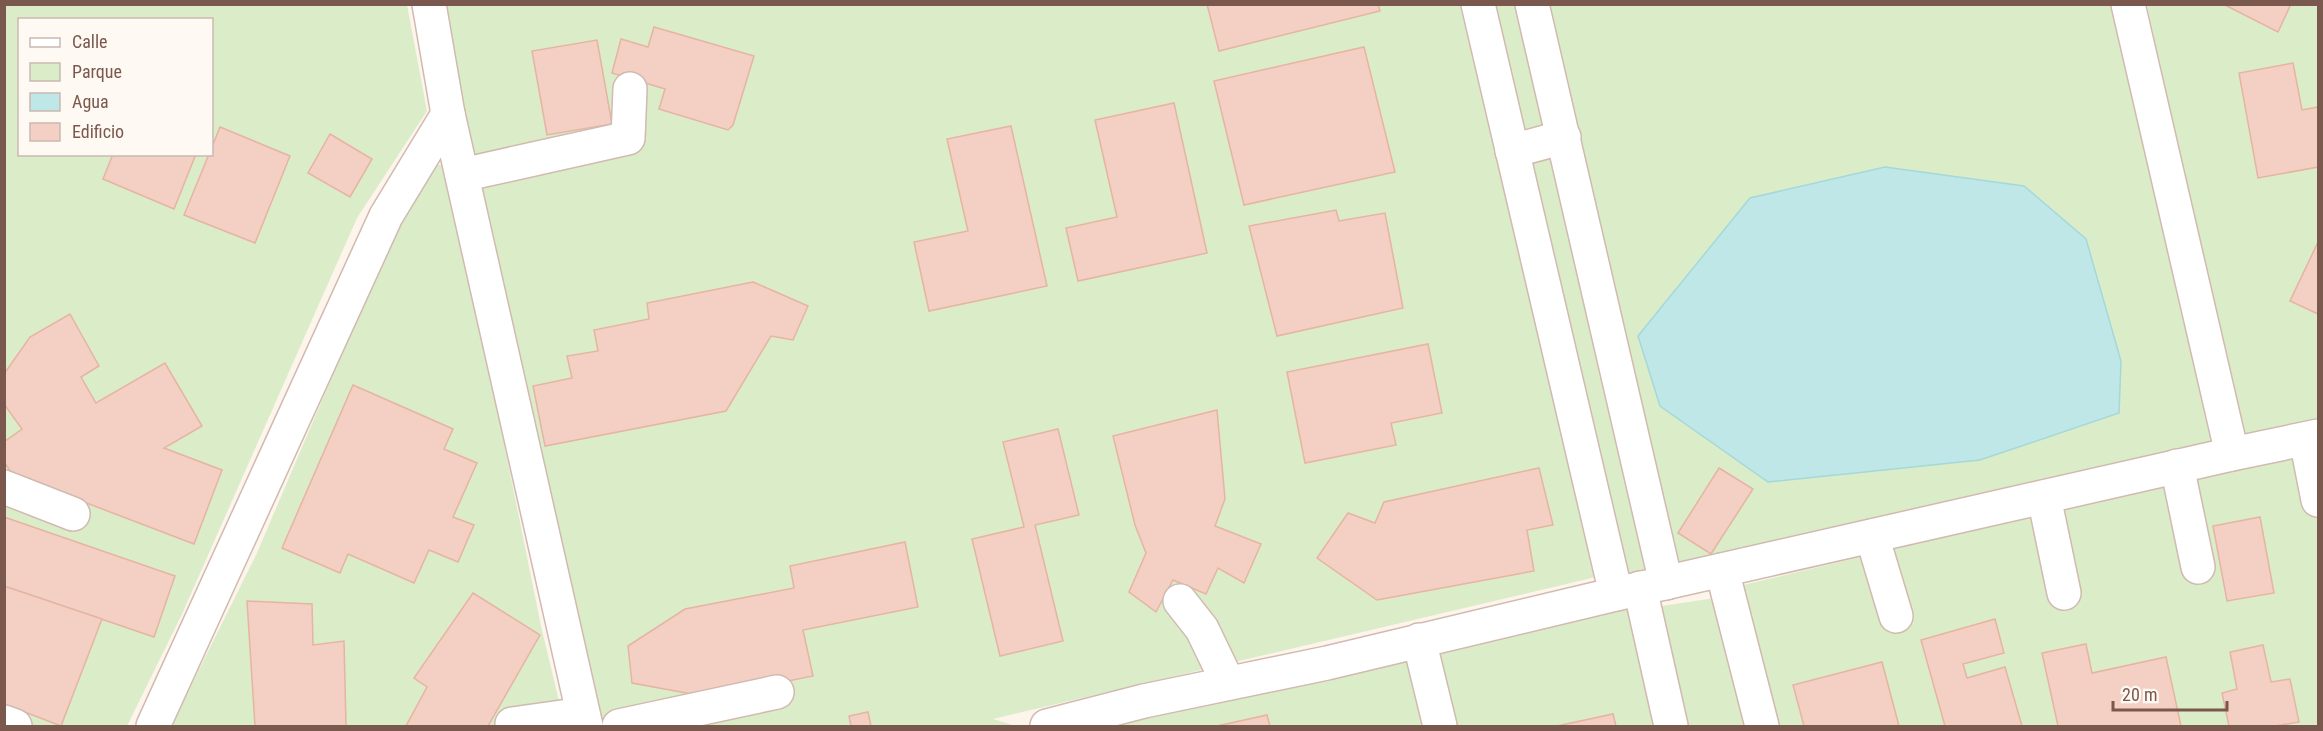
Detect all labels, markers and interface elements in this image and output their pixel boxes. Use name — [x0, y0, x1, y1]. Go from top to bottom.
legend — [18, 18, 213, 156]
text: Calle — [72, 31, 108, 52]
text: Parque — [72, 61, 122, 82]
text: Agua — [72, 91, 109, 112]
text: Edificio — [72, 121, 124, 142]
scale bar — [2113, 674, 2227, 712]
text: 20 m — [2122, 684, 2157, 705]

